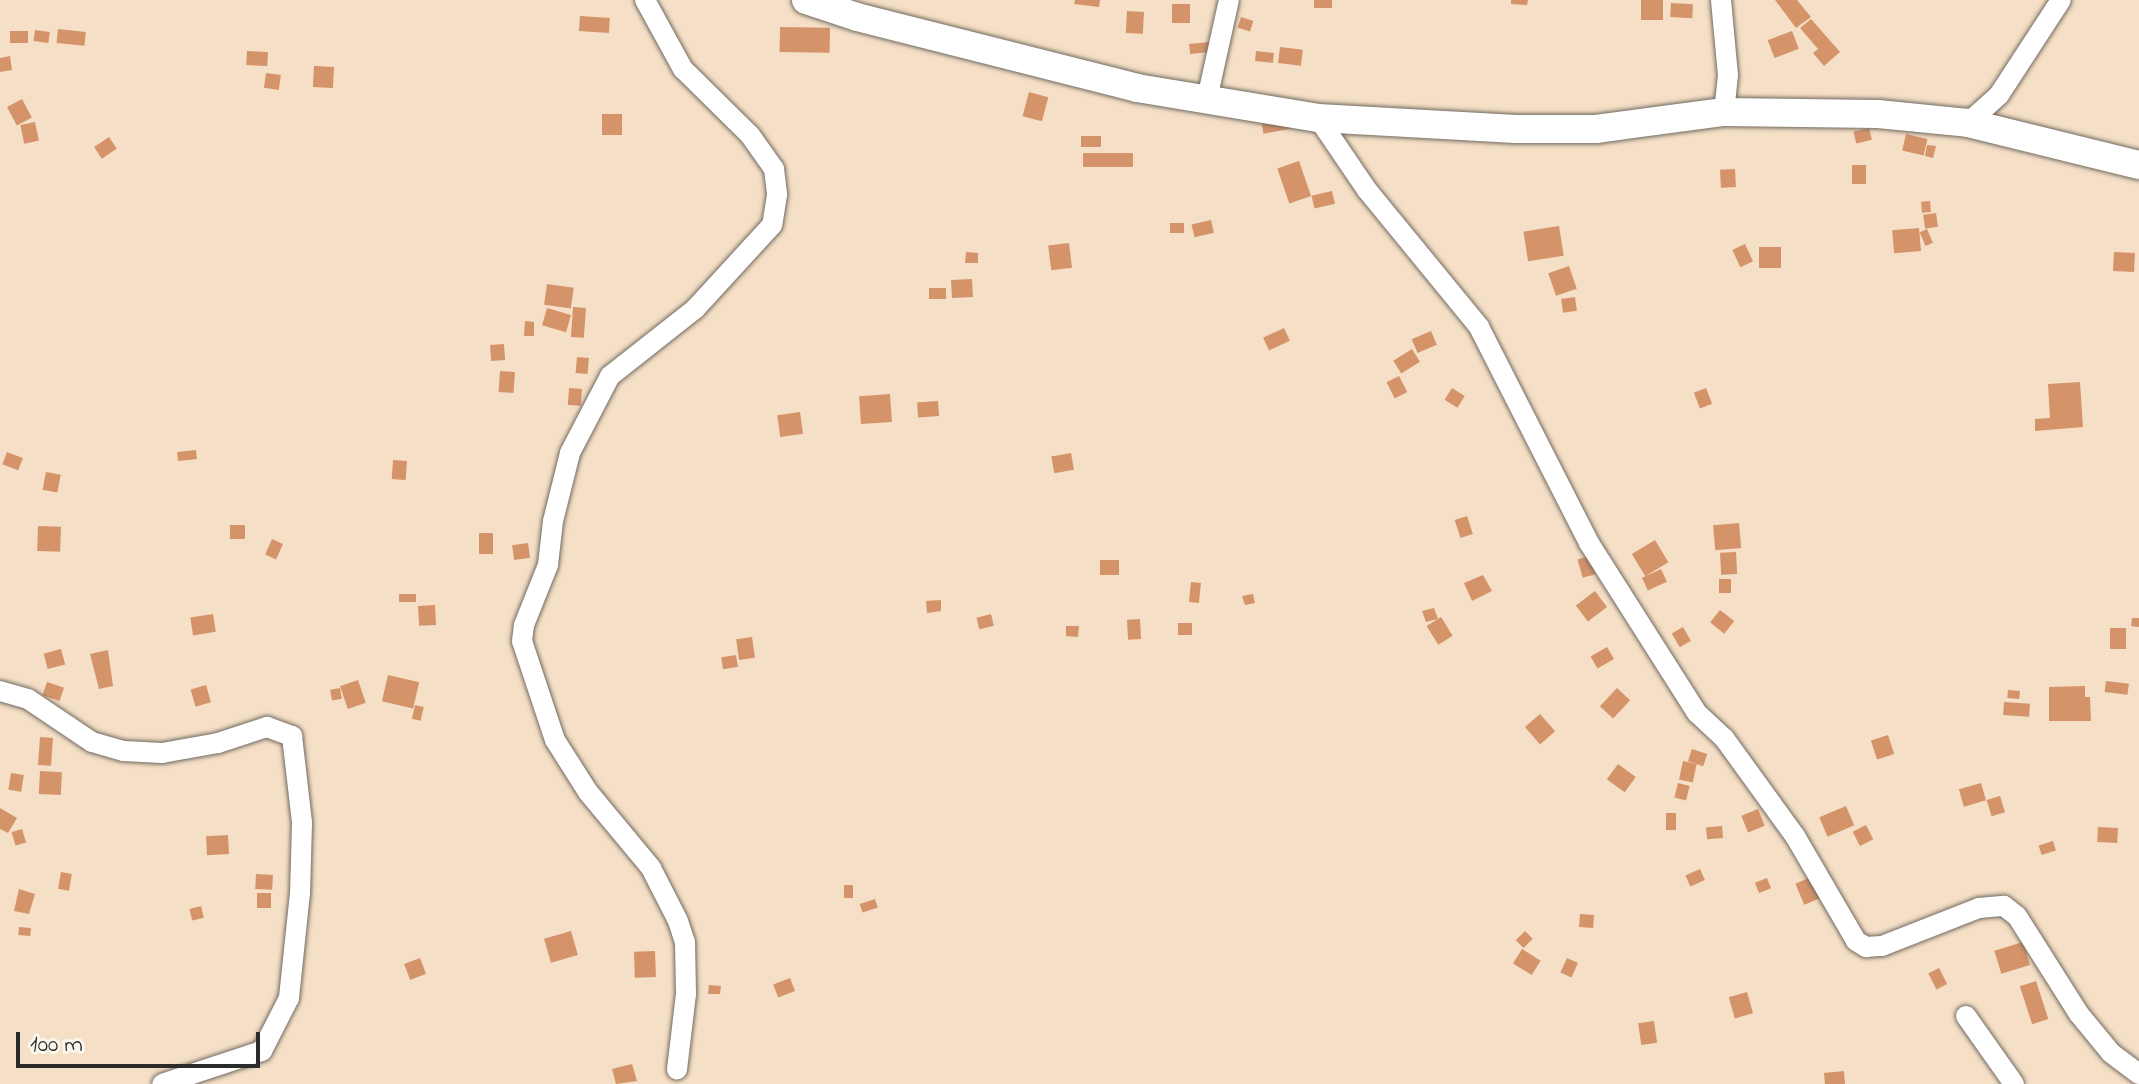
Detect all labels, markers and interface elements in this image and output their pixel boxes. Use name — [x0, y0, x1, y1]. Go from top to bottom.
scale bar — [20, 1016, 264, 1066]
text: 100 m — [30, 1028, 83, 1063]

